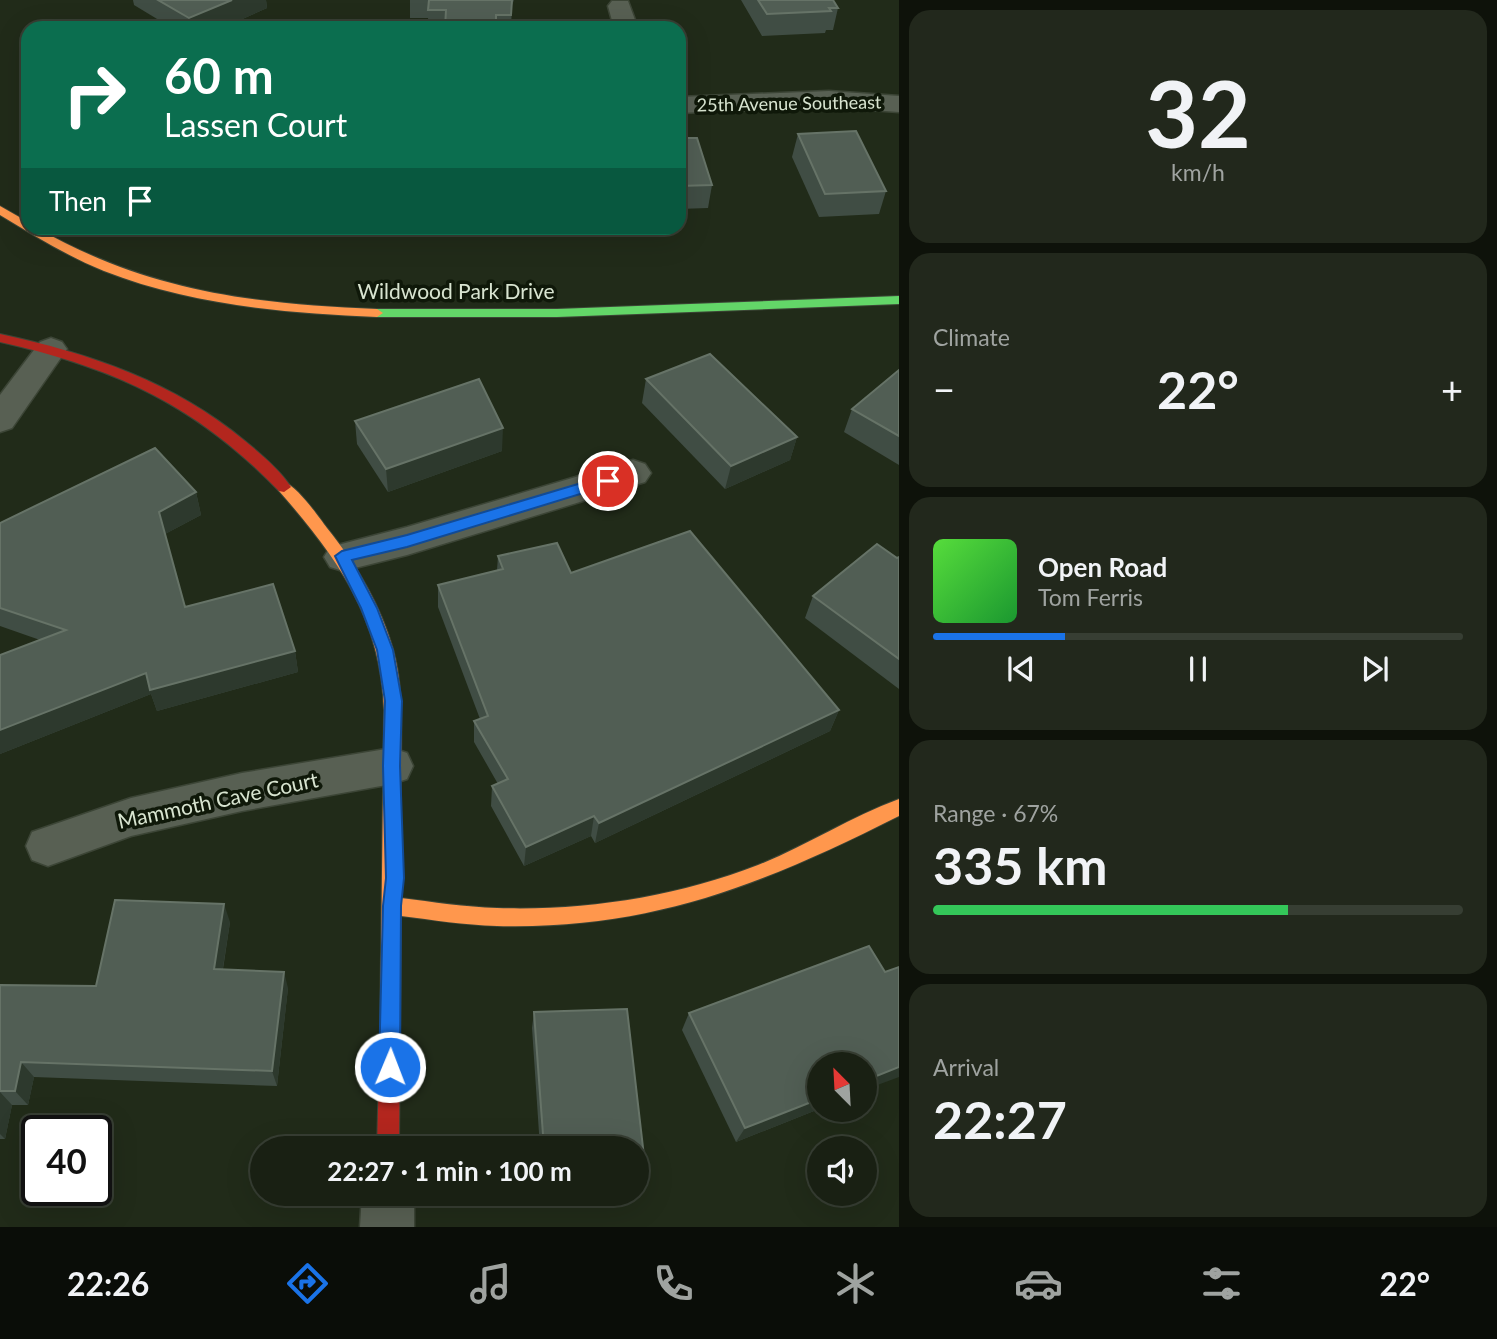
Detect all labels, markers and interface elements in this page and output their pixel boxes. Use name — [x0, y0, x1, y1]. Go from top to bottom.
text: 60 m — [164, 46, 274, 104]
icon: right — [49, 49, 140, 140]
text: 32 — [1145, 58, 1251, 167]
street label: 25th Avenue Southeast — [696, 90, 882, 116]
text: Lassen Court — [164, 105, 347, 144]
text: km/h — [1171, 158, 1225, 186]
icon: arrive — [121, 182, 159, 220]
text: Then — [49, 185, 107, 217]
street label: Wildwood Park Drive — [357, 278, 555, 303]
text: Climate — [933, 323, 1010, 351]
text: 22° — [1157, 358, 1239, 420]
text: − — [933, 366, 955, 412]
text: + — [1441, 366, 1463, 412]
pin — [578, 451, 638, 511]
icon: arrive — [589, 462, 627, 500]
text: Open Road — [1038, 551, 1167, 583]
text: Tom Ferris — [1038, 583, 1143, 611]
icon: previous — [1002, 650, 1040, 688]
icon: pause — [1179, 650, 1217, 688]
icon: next — [1356, 650, 1394, 688]
street label: Mammoth Cave Court — [115, 766, 321, 833]
text: Range · 67% — [933, 799, 1058, 827]
text: 335 km — [933, 834, 1107, 896]
position arrow — [353, 1030, 427, 1104]
north arrow — [807, 1052, 877, 1122]
map controls — [807, 1052, 877, 1206]
text: Arrival — [933, 1053, 999, 1081]
text: 22:27 — [933, 1088, 1067, 1150]
speed limit sign: 40 — [21, 1115, 112, 1206]
button: sound — [807, 1136, 877, 1206]
text: 22:27 · 1 min · 100 m — [327, 1155, 572, 1187]
icon: directions — [283, 1259, 332, 1308]
icon: music — [466, 1259, 515, 1308]
icon: phone — [649, 1259, 698, 1308]
icon: climate — [831, 1259, 880, 1308]
icon: car — [1014, 1259, 1063, 1308]
icon: filters — [1197, 1259, 1246, 1308]
text: 22:26 — [67, 1264, 149, 1303]
text: 22° — [1380, 1264, 1430, 1303]

